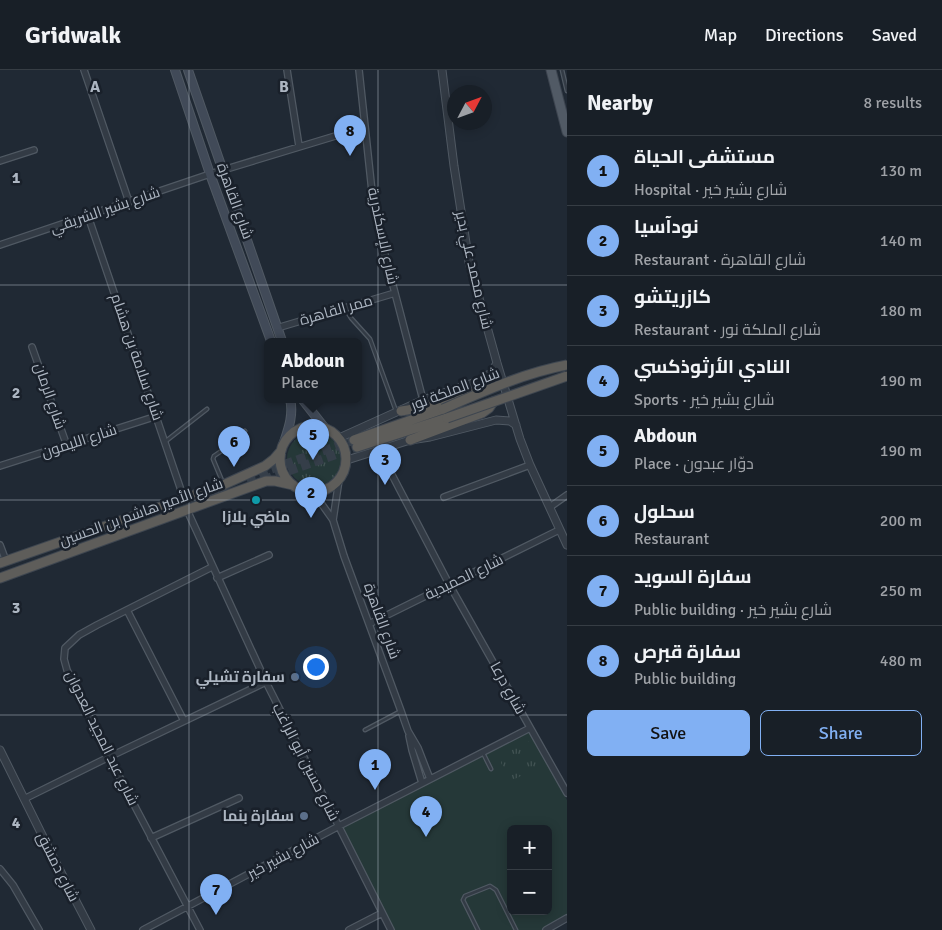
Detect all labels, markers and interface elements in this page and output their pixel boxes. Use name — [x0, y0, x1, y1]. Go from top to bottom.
text: Gridwalk — [25, 20, 121, 50]
text: Map — [704, 24, 737, 46]
text: Directions — [765, 24, 844, 46]
text: Saved — [872, 24, 917, 46]
text: A — [90, 77, 101, 97]
text: B — [279, 77, 289, 97]
north arrow — [447, 85, 492, 130]
text: Nearby — [587, 90, 653, 116]
text: 8 results — [863, 93, 922, 113]
pin: 8 — [334, 115, 366, 156]
text: مستشفى الحياة — [634, 145, 775, 169]
street label: شارع القاهرة — [211, 160, 257, 242]
text: 1 — [599, 161, 607, 181]
text: 130 m — [880, 161, 922, 181]
text: 1 — [12, 168, 21, 188]
text: Hospital · شارع بشير خير — [634, 180, 787, 200]
street label: شارع بشير الشريقي — [48, 183, 163, 240]
street label: شارع الإسكندرية — [362, 186, 402, 287]
street label: شارع محمد علي بدير — [448, 208, 496, 332]
text: نودآسيا — [634, 215, 699, 239]
text: 2 — [599, 231, 607, 251]
text: 140 m — [880, 231, 922, 251]
text: Restaurant · شارع القاهرة — [634, 250, 806, 270]
text: كازريتشو — [634, 285, 711, 309]
street label: شارع سلامة بن هشام — [105, 291, 167, 423]
street label: ممر القاهرة — [298, 291, 374, 329]
text: 3 — [599, 301, 607, 321]
text: 180 m — [880, 301, 922, 321]
text: Restaurant · شارع الملكة نور — [634, 320, 821, 340]
popup — [264, 338, 362, 403]
text: Abdoun — [281, 349, 345, 373]
text: النادي الأرثوذكسي — [634, 355, 791, 379]
street label: شارع الرمان — [28, 360, 70, 432]
street label: شارع الملكة نور — [407, 364, 503, 416]
text: 4 — [599, 371, 607, 391]
text: 190 m — [880, 371, 922, 391]
text: Place — [281, 373, 319, 393]
text: 2 — [12, 383, 20, 403]
text: Sports · شارع بشير خير — [634, 390, 774, 410]
pin: 5 — [297, 419, 329, 460]
street label: شارع الليمون — [39, 420, 120, 464]
text: Abdoun — [634, 424, 697, 448]
pin: 6 — [218, 426, 250, 467]
text: 5 — [599, 441, 607, 461]
text: 190 m — [880, 441, 922, 461]
pin: 3 — [369, 444, 401, 485]
text: Place · دوّار عبدون — [634, 454, 754, 474]
street label: شارع الأمير هاشم بن الحسين — [57, 474, 226, 552]
pin: 2 — [295, 477, 327, 518]
marker: ماضي بلازا — [250, 494, 262, 506]
text: سحلول — [634, 500, 695, 524]
place label: ماضي بلازا — [222, 508, 290, 528]
text: 6 — [599, 511, 607, 531]
text: 200 m — [880, 511, 922, 531]
text: Restaurant — [634, 529, 709, 549]
street label: شارع الحميدية — [422, 550, 507, 605]
text: سفارة السويد — [634, 565, 752, 589]
street label: شارع القاهرة — [358, 580, 404, 662]
text: 7 — [599, 581, 607, 601]
text: 250 m — [880, 581, 922, 601]
text: 3 — [12, 598, 20, 618]
text: Public building · شارع بشير خير — [634, 600, 832, 620]
text: سفارة قبرص — [634, 640, 741, 664]
text: 8 — [599, 651, 607, 671]
text: 480 m — [880, 651, 922, 671]
your location — [303, 654, 329, 680]
street label: شارع درعا — [485, 659, 530, 718]
street label: شارع عبد المجيد العدوان — [60, 668, 143, 809]
place label: سفارة تشيلي — [196, 668, 285, 689]
text: Public building — [634, 669, 736, 689]
marker: سفارة تشيلي — [289, 671, 301, 683]
street label: شارع حسين أبو الراغب — [267, 700, 344, 825]
button: Save — [587, 710, 750, 756]
button: Share — [760, 710, 922, 756]
pin: 1 — [359, 749, 391, 790]
pin: 4 — [410, 796, 442, 837]
place label: سفارة بنما — [222, 807, 294, 825]
marker: سفارة بنما — [298, 810, 310, 822]
text: 4 — [12, 813, 21, 833]
map controls — [507, 825, 552, 915]
button: + — [507, 825, 552, 870]
street label: شارع دمشق — [31, 829, 83, 906]
street label: شارع بشير خير — [243, 830, 323, 885]
button: − — [507, 870, 552, 915]
pin: 7 — [200, 874, 232, 915]

